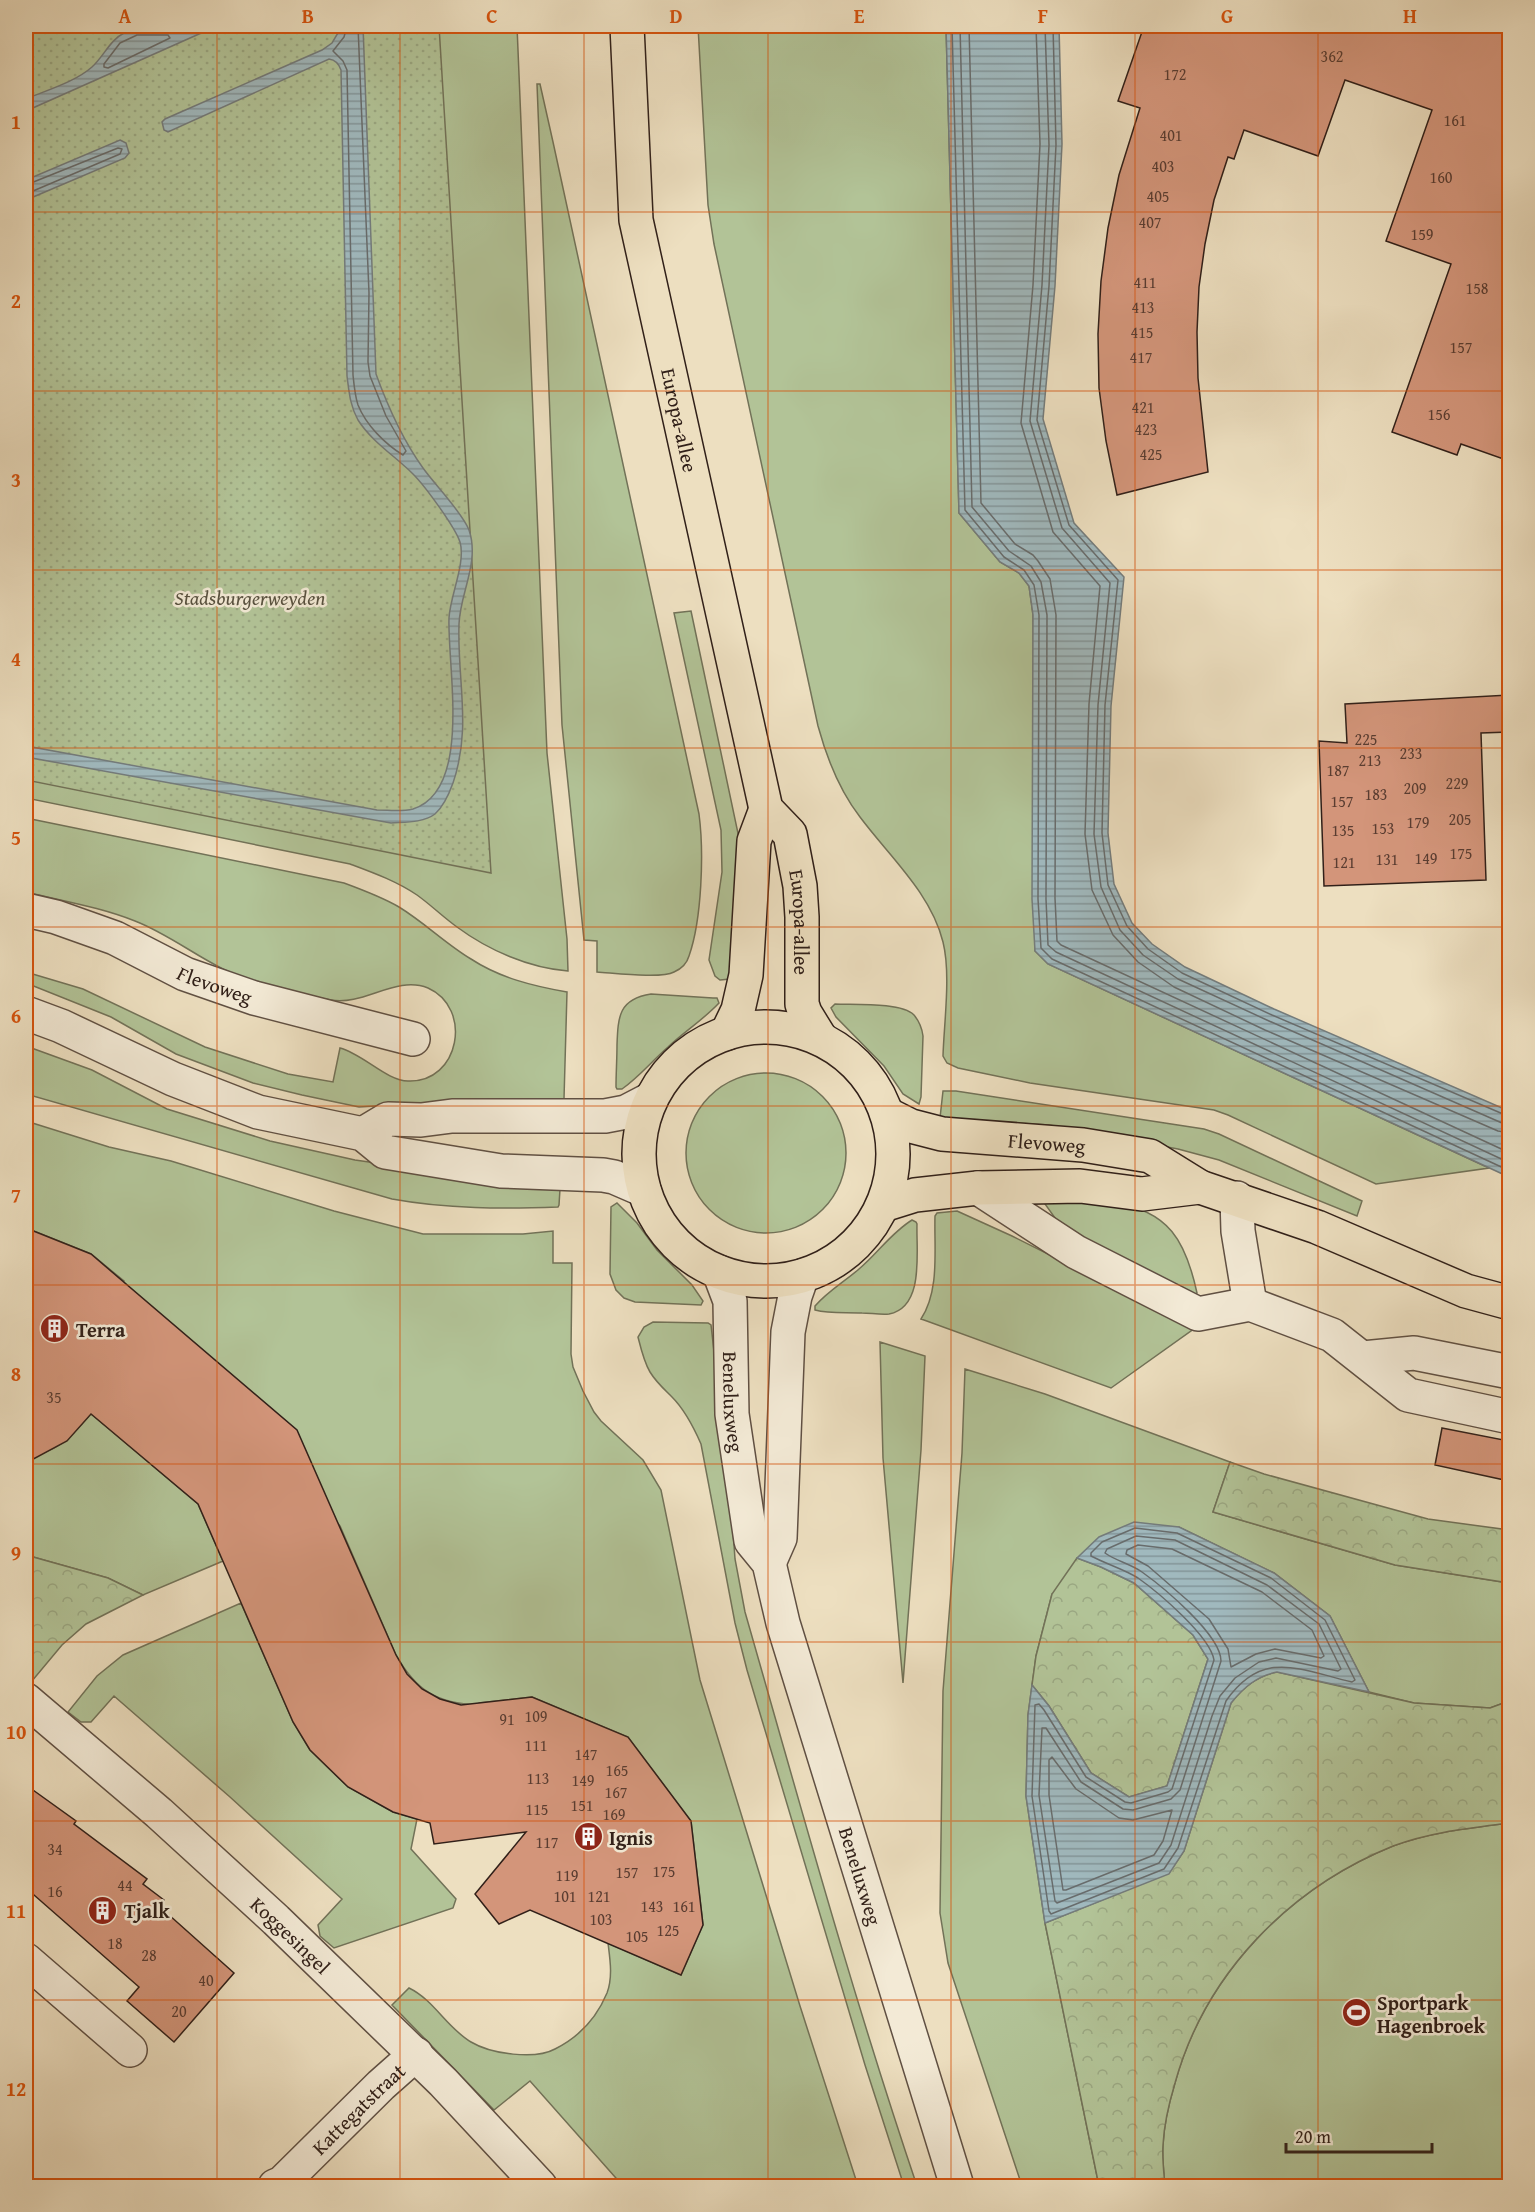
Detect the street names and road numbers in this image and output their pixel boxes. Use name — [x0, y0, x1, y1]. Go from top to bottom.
street label: Europa-allee — [655, 365, 706, 475]
street label: Europa-allee — [783, 867, 817, 975]
street label: Flevoweg — [172, 958, 256, 1011]
street label: Flevoweg — [1007, 1125, 1087, 1160]
street label: Beneluxweg — [716, 1351, 752, 1454]
street label: Beneluxweg — [832, 1823, 890, 1928]
street label: Koggesingel — [244, 1889, 338, 1980]
street label: Kattegatstraat — [305, 2056, 411, 2161]

